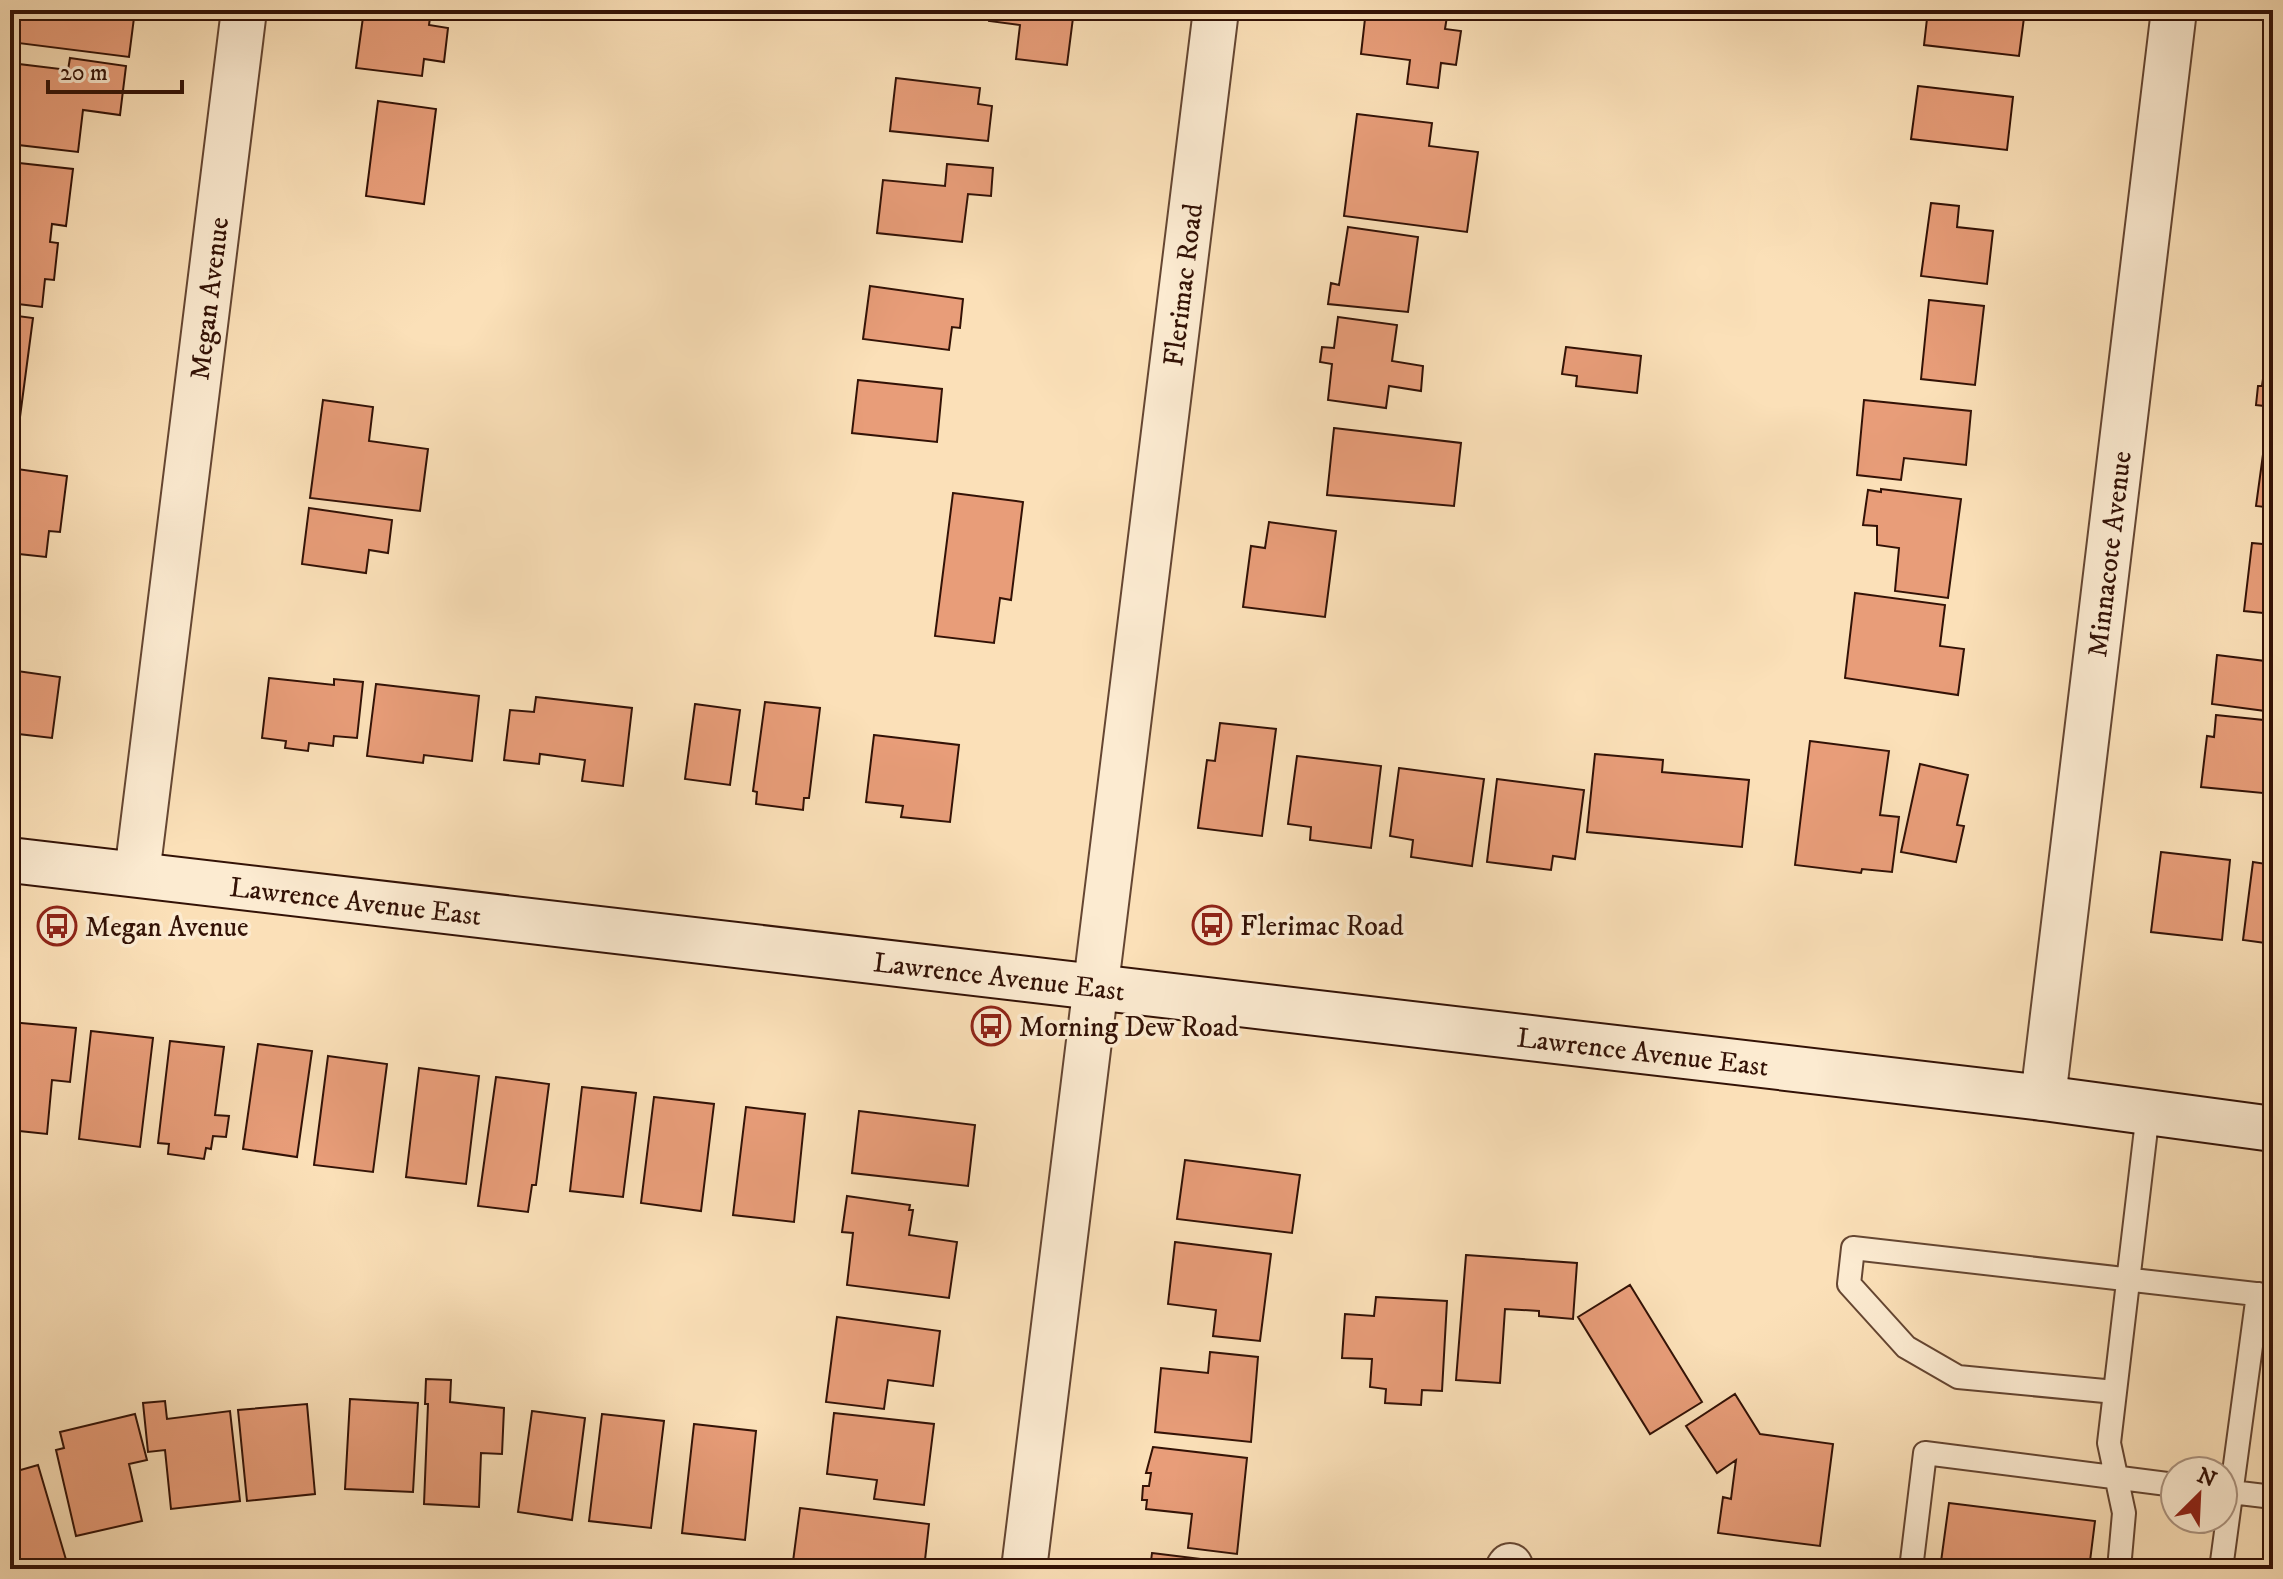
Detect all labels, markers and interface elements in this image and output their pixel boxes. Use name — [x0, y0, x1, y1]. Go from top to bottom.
scale bar — [48, 44, 182, 94]
text: 20 m — [60, 58, 108, 88]
street label: Flerimac Road — [1156, 201, 1211, 368]
street label: Megan Avenue — [182, 215, 237, 382]
street label: Minnacote Avenue — [2080, 449, 2140, 659]
street label: Lawrence Avenue East — [228, 870, 483, 934]
bus stop icon: Flerimac Road — [1191, 904, 1233, 946]
bus stop icon: Megan Avenue — [36, 905, 78, 947]
place label: Flerimac Road — [1240, 909, 1404, 944]
place label: Megan Avenue — [85, 910, 249, 945]
street label: Lawrence Avenue East — [871, 945, 1127, 1009]
bus stop icon: Morning Dew Road — [970, 1005, 1012, 1047]
place label: Morning Dew Road — [1019, 1010, 1239, 1045]
street label: Lawrence Avenue East — [1515, 1021, 1770, 1085]
north arrow — [2159, 1455, 2239, 1535]
text: N — [2193, 1462, 2220, 1494]

